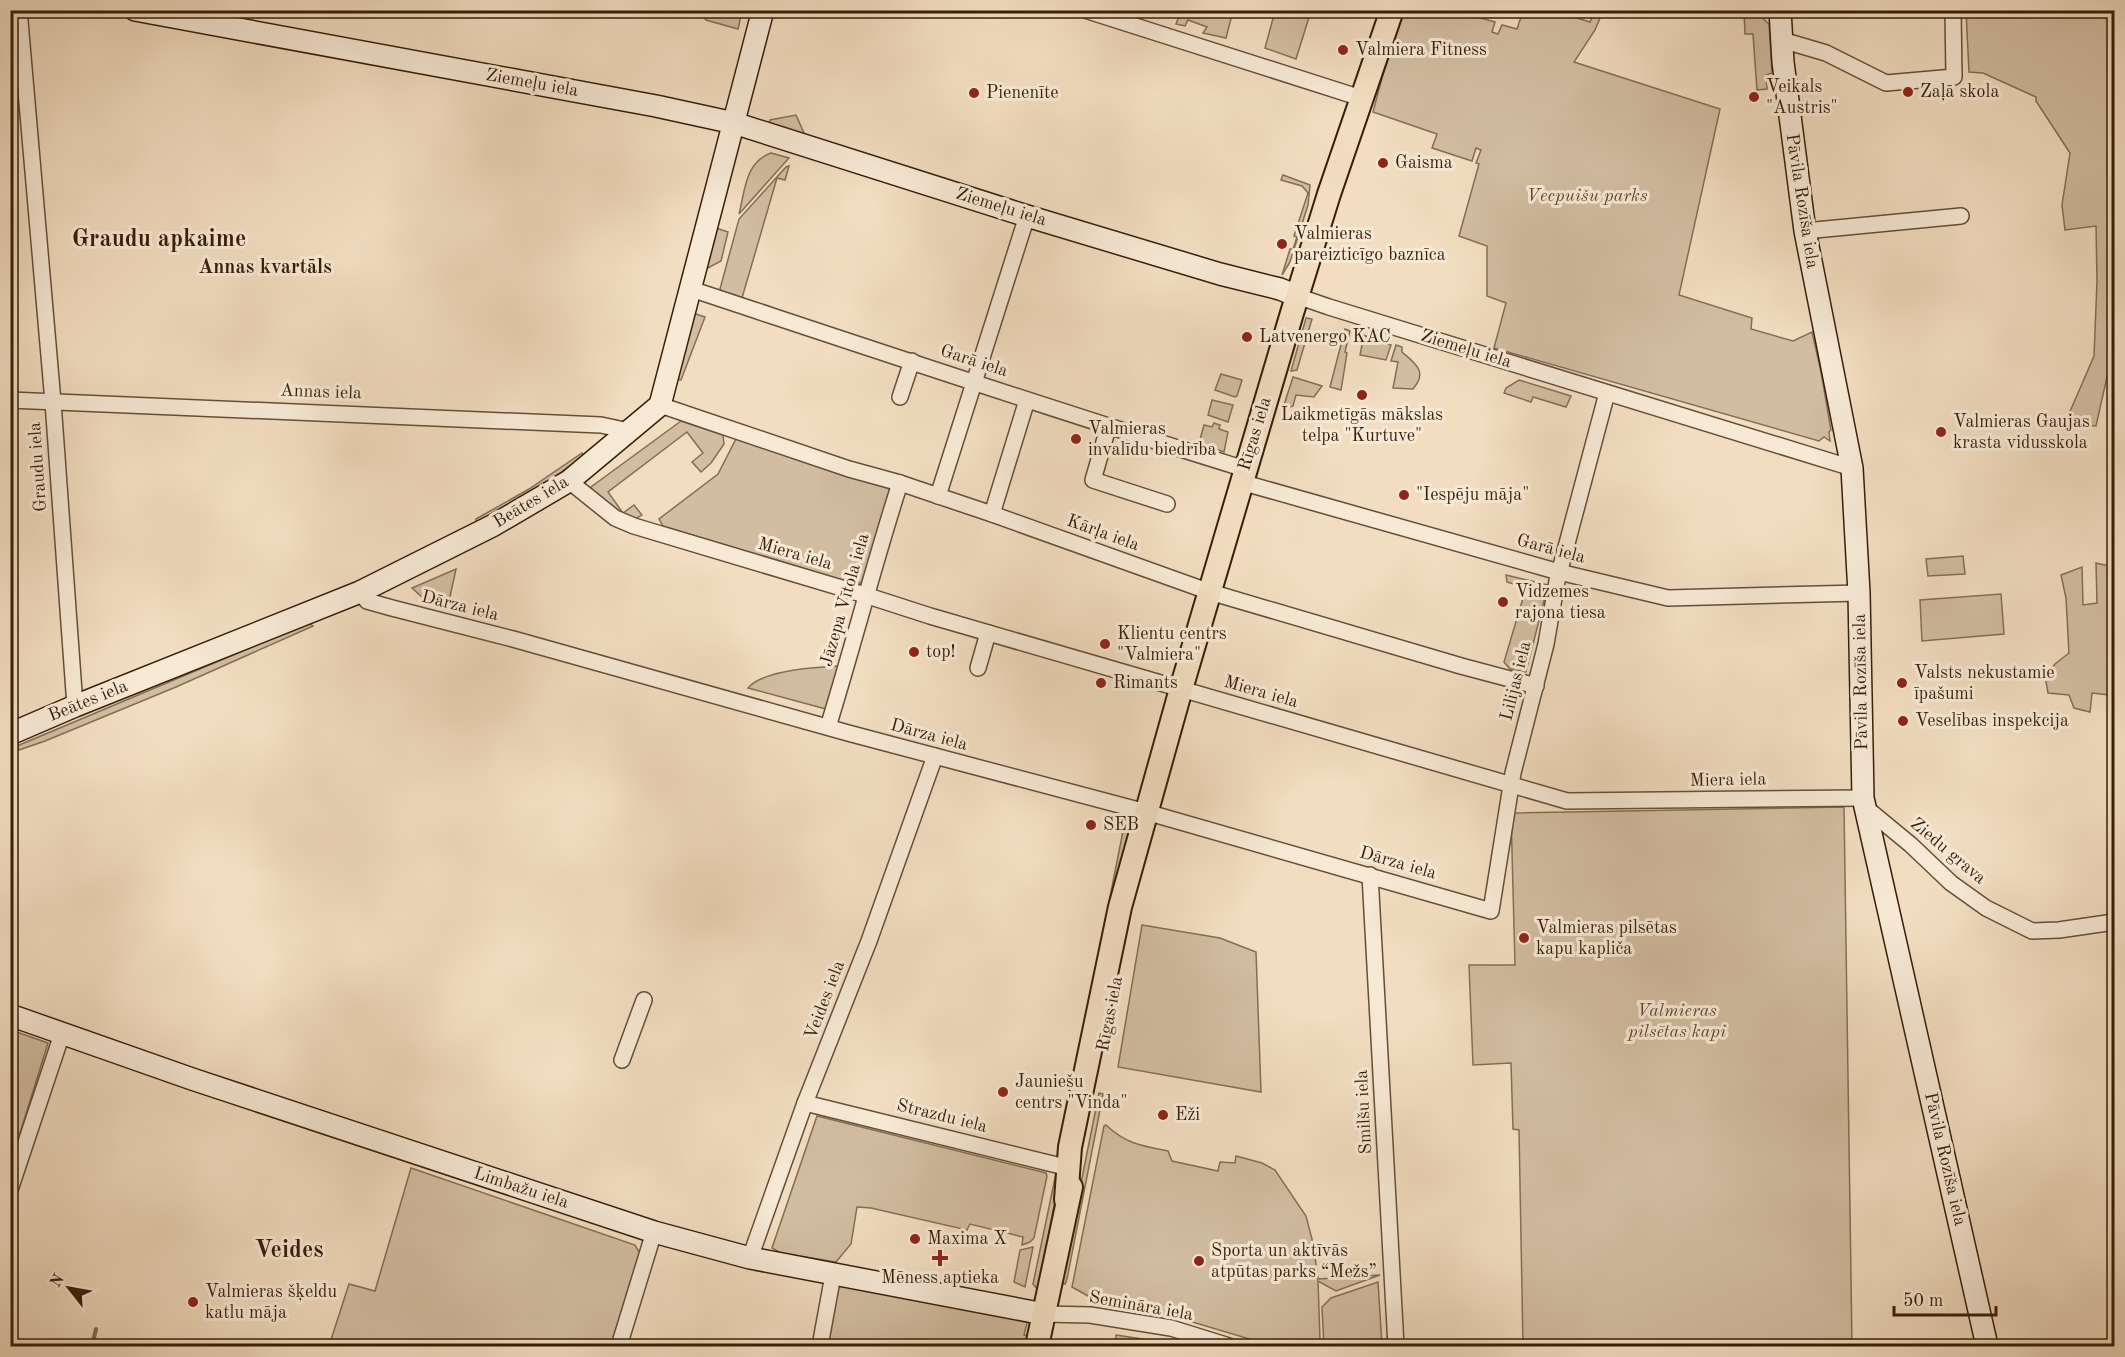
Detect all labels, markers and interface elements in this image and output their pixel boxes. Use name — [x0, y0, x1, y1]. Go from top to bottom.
place label: Valmiera Fitness — [1355, 41, 1487, 59]
marker: Valmiera Fitness — [1336, 43, 1350, 57]
street label: Ziemeļu iela — [484, 66, 580, 101]
place label: Veikals "Austris" — [1766, 78, 1838, 117]
place label: Zaļā skola — [1920, 83, 1999, 102]
place label: Pienenīte — [986, 84, 1059, 102]
marker: Zaļā skola — [1901, 85, 1915, 99]
marker: Pienenīte — [967, 86, 981, 100]
marker: Veikals "Austris" — [1747, 90, 1761, 104]
street label: Pāvila Rozīša iela — [1782, 132, 1822, 270]
place label: Gaisma — [1395, 154, 1453, 172]
marker: Gaisma — [1376, 156, 1390, 170]
street label: Ziemeļu iela — [953, 185, 1049, 230]
park label: Vecpuišu parks — [1527, 187, 1648, 205]
place label: Valmieras pareizticīgo baznīca — [1294, 225, 1446, 264]
district label: Graudu apkaime — [72, 228, 246, 252]
marker: Valmieras pareizticīgo baznīca — [1275, 237, 1289, 251]
district label: Annas kvartāls — [198, 258, 332, 278]
street label: Ziemeļu iela — [1418, 327, 1514, 372]
place label: Latvenergo KAC — [1259, 328, 1391, 346]
marker: Latvenergo KAC — [1240, 330, 1254, 344]
street label: Garā iela — [938, 342, 1010, 380]
street label: Annas iela — [280, 382, 362, 402]
marker: Laikmetīgās mākslas telpa "Kurtuve" — [1355, 388, 1369, 402]
street label: Rīgas iela — [1235, 395, 1275, 473]
place label: Laikmetīgās mākslas telpa "Kurtuve" — [1281, 406, 1443, 445]
place label: Valmieras Gaujas krasta vidusskola — [1953, 413, 2090, 452]
place label: Valmieras invalīdu biedrība — [1088, 420, 1216, 459]
street label: Graudu iela — [26, 421, 50, 512]
marker: Valmieras Gaujas krasta vidusskola — [1934, 425, 1948, 439]
marker: Valmieras invalīdu biedrība — [1069, 432, 1083, 446]
street label: Beātes iela — [490, 473, 572, 531]
place label: "Iespēju māja" — [1416, 486, 1529, 504]
marker: "Iespēju māja" — [1397, 488, 1411, 502]
street label: Kārļa iela — [1064, 512, 1142, 555]
street label: Jāzepa Vītola iela — [817, 531, 873, 669]
street label: Garā iela — [1515, 531, 1587, 567]
street label: Miera iela — [756, 535, 834, 573]
place label: Vidzemes rajona tiesa — [1515, 583, 1606, 622]
street label: Dārza iela — [419, 588, 501, 624]
marker: Vidzemes rajona tiesa — [1496, 595, 1510, 609]
street label: Pāvila Rozīša iela — [1851, 614, 1871, 750]
place label: Klientu centrs "Valmiera" — [1117, 625, 1227, 664]
marker: Klientu centrs "Valmiera" — [1098, 637, 1112, 651]
street label: Lilijas iela — [1497, 639, 1535, 722]
place label: top! — [926, 643, 956, 661]
marker: top! — [907, 645, 921, 659]
place label: Valsts nekustamie īpašumi — [1914, 664, 2055, 703]
street label: Miera iela — [1222, 673, 1300, 711]
place label: Rimants — [1113, 674, 1178, 692]
marker: Rimants — [1094, 676, 1108, 690]
marker: Valsts nekustamie īpašumi — [1895, 676, 1909, 690]
street label: Beātes iela — [46, 677, 130, 725]
place label: Veselības inspekcija — [1915, 712, 2069, 730]
marker: Veselības inspekcija — [1896, 714, 1910, 728]
street label: Dārza iela — [888, 716, 970, 754]
street label: Miera iela — [1690, 770, 1766, 790]
street label: Ziedu grava — [1907, 814, 1989, 888]
place label: SEB — [1103, 816, 1139, 834]
marker: SEB — [1084, 818, 1098, 832]
street label: Dārza iela — [1358, 843, 1439, 883]
place label: Valmieras pilsētas kapu kapliča — [1536, 919, 1677, 958]
marker: Valmieras pilsētas kapu kapliča — [1517, 931, 1531, 945]
street label: Veides iela — [802, 958, 848, 1042]
street label: Rīgas iela — [1094, 975, 1126, 1053]
park label: Valmieras pilsētas kapi — [1626, 1002, 1726, 1041]
street label: Smilšu iela — [1353, 1069, 1375, 1155]
place label: Jauniešu centrs "Vinda" — [1015, 1073, 1128, 1112]
marker: Jauniešu centrs "Vinda" — [996, 1085, 1010, 1099]
street label: Pāvila Rozīša iela — [1921, 1090, 1969, 1228]
street label: Strazdu iela — [895, 1096, 989, 1136]
place label: Eži — [1175, 1106, 1200, 1124]
marker: Eži — [1156, 1108, 1170, 1122]
street label: Limbažu iela — [471, 1164, 571, 1212]
place label: Maxima X — [927, 1230, 1007, 1248]
marker: Maxima X — [908, 1232, 922, 1246]
district label: Veides — [254, 1239, 324, 1263]
place label: Sporta un aktīvās atpūtas parks “Mežs” — [1211, 1242, 1377, 1281]
marker: Mēness aptieka — [933, 1251, 947, 1265]
marker: Sporta un aktīvās atpūtas parks “Mežs” — [1192, 1254, 1206, 1268]
north arrow — [39, 1258, 99, 1318]
place label: Mēness aptieka — [881, 1269, 999, 1287]
text: N — [48, 1271, 68, 1291]
scale bar — [1894, 1279, 1996, 1317]
place label: Valmieras šķeldu katlu māja — [205, 1283, 337, 1322]
street label: Semināra iela — [1088, 1288, 1195, 1324]
text: 50 m — [1903, 1292, 1943, 1310]
marker: Valmieras šķeldu katlu māja — [186, 1295, 200, 1309]

